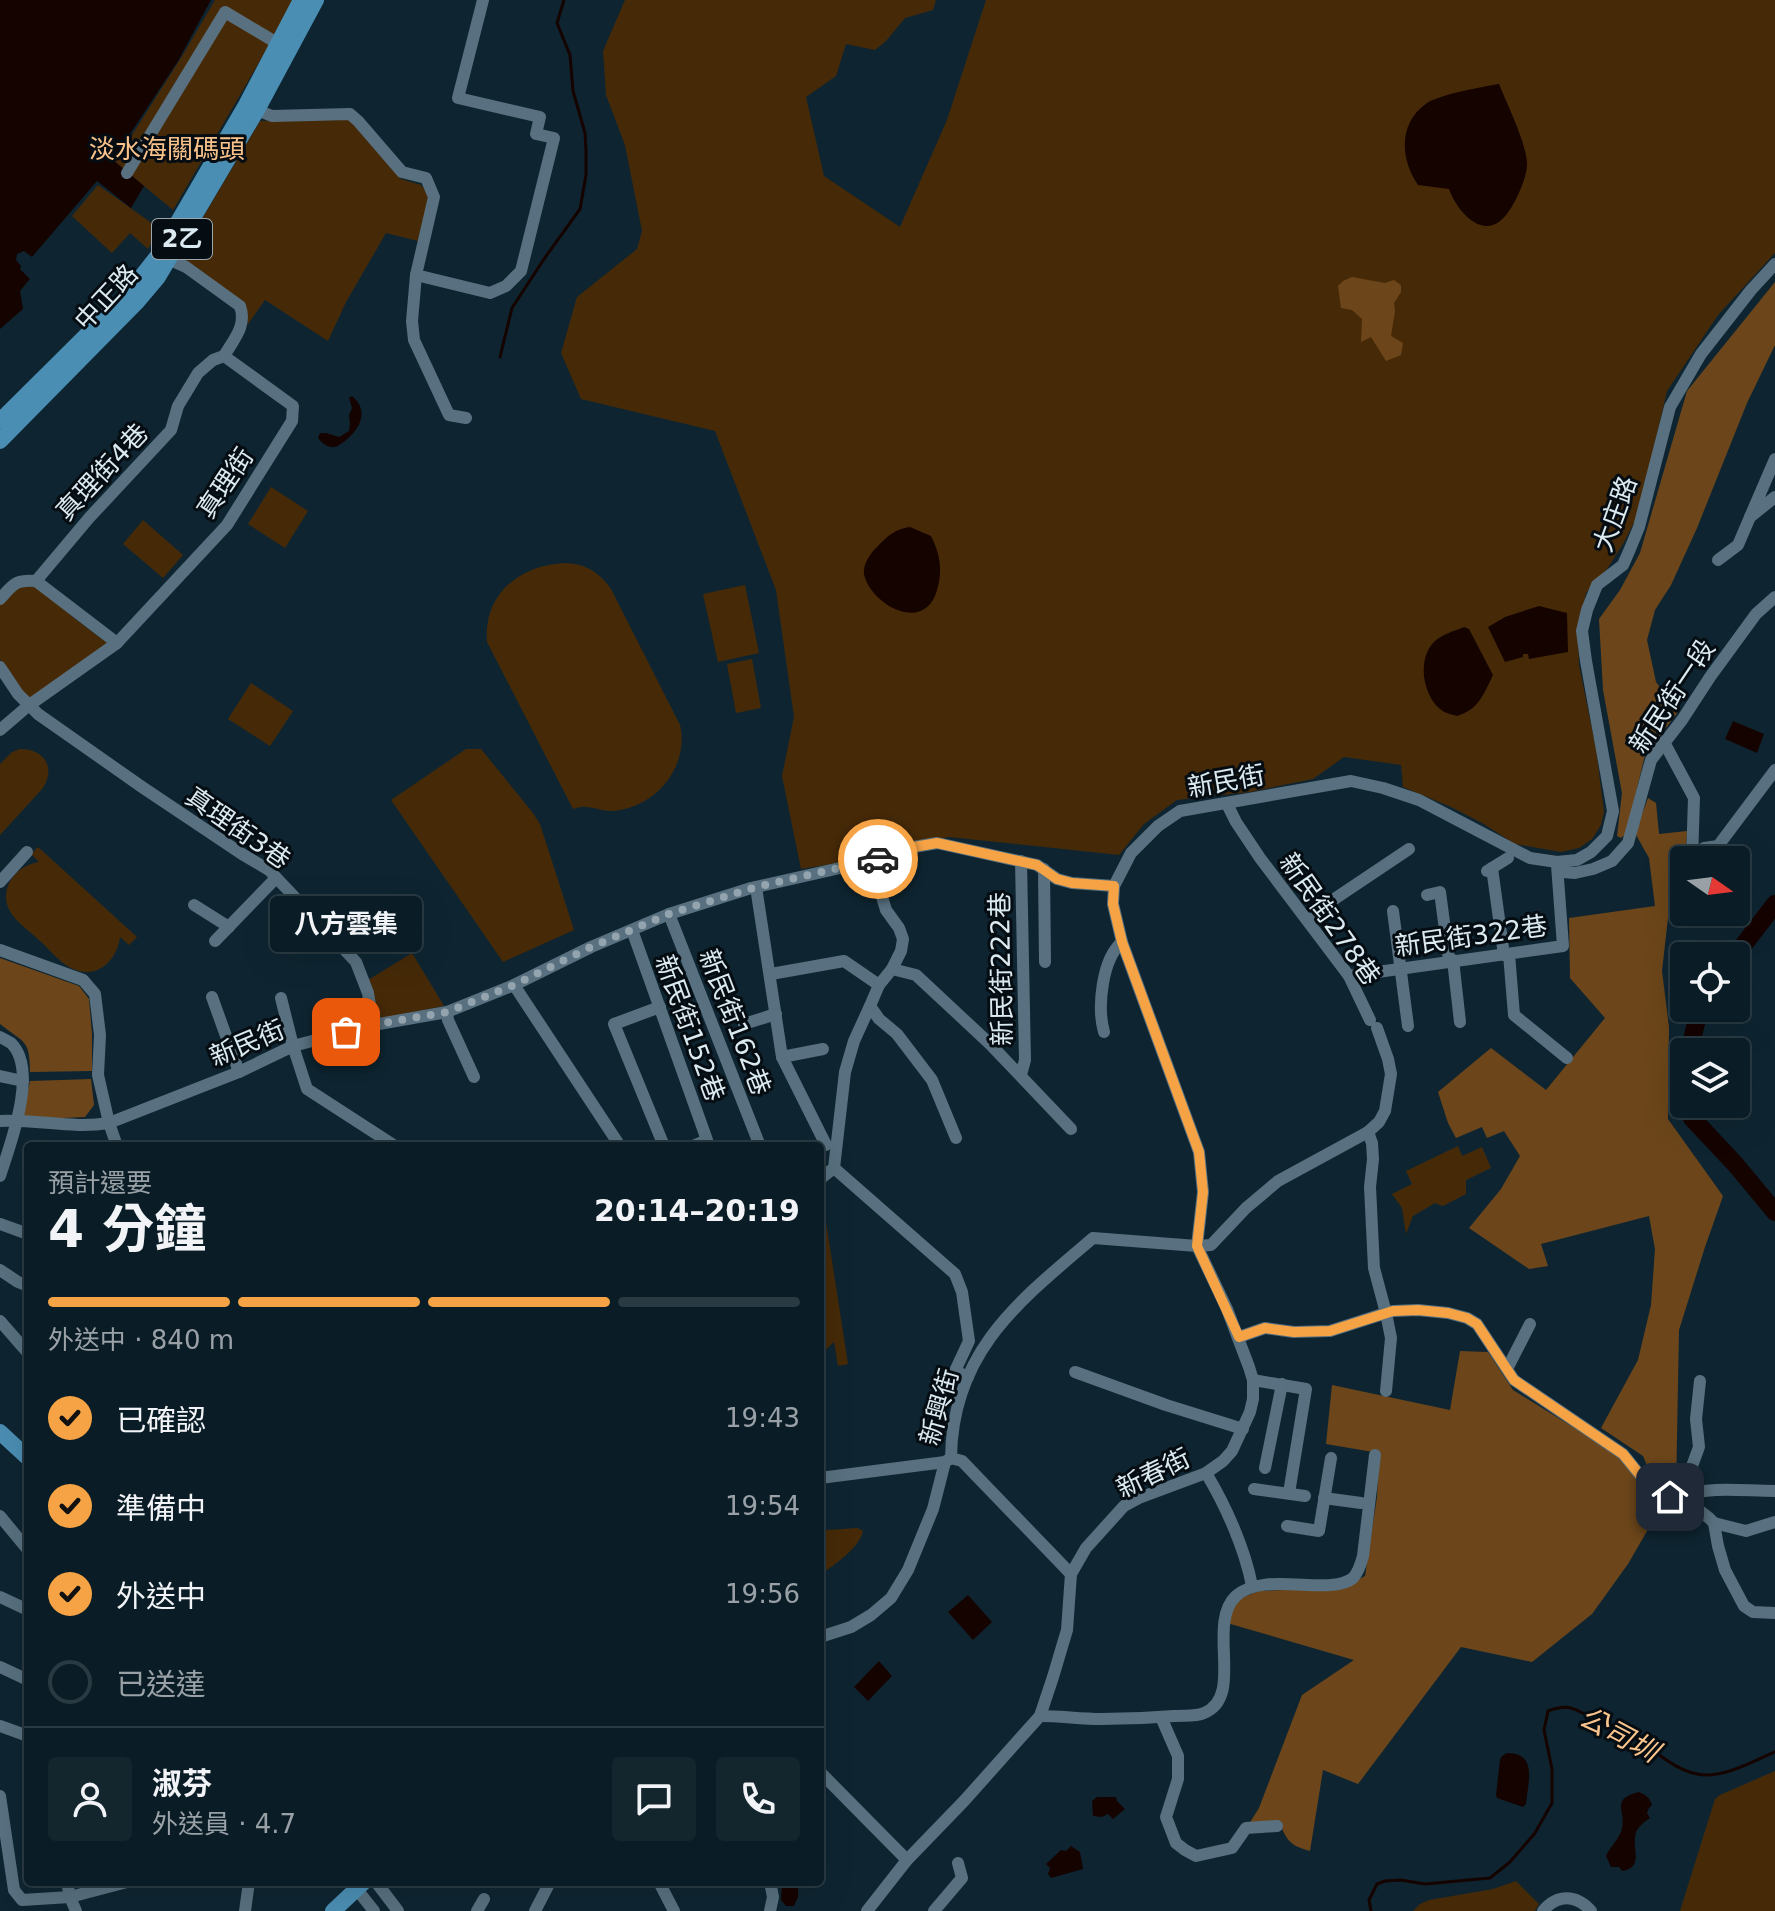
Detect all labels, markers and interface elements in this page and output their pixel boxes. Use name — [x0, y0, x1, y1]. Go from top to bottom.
park label: 淡水海關碼頭 — [89, 134, 245, 164]
road number: 2乙 — [152, 219, 212, 259]
street label: 中正路 — [68, 258, 144, 336]
street label: 真理街4巷 — [50, 418, 154, 526]
street label: 真理街 — [191, 442, 259, 524]
street label: 大庄路 — [1588, 472, 1642, 556]
street label: 新民街一段 — [1623, 634, 1721, 758]
street label: 新民街 — [1185, 759, 1267, 803]
street label: 真理街3巷 — [180, 781, 296, 875]
courier — [838, 819, 918, 899]
icon: car — [856, 837, 900, 881]
north arrow — [1670, 846, 1750, 926]
map controls — [1670, 846, 1750, 1118]
street label: 新民街278巷 — [1274, 847, 1386, 991]
street label: 新民街222巷 — [985, 892, 1017, 1046]
callout: 八方雲集 — [270, 896, 422, 952]
text: 八方雲集 — [294, 909, 398, 939]
street label: 新民街322巷 — [1393, 910, 1549, 962]
button: locate — [1670, 942, 1750, 1022]
street label: 新民街162巷 — [693, 945, 777, 1099]
street label: 新民街152巷 — [650, 951, 730, 1105]
pin — [312, 998, 380, 1066]
icon: bag — [324, 1010, 368, 1054]
street label: 新民街 — [205, 1014, 289, 1072]
button: layers — [1670, 1038, 1750, 1118]
text: 預計還要 — [48, 1168, 152, 1198]
text: 20:14–20:19 — [594, 1193, 800, 1228]
text: 4 分鐘 — [48, 1199, 206, 1259]
text: 外送中 · 840 m — [48, 1325, 234, 1355]
street label: 新興街 — [914, 1365, 964, 1449]
icon: check — [48, 1396, 92, 1440]
text: 已確認 — [116, 1403, 206, 1438]
text: 19:43 — [725, 1403, 800, 1433]
street label: 新春街 — [1111, 1442, 1195, 1504]
pin — [1636, 1463, 1704, 1531]
icon: home — [1648, 1475, 1692, 1519]
icon: check — [48, 1484, 92, 1528]
text: 準備中 — [116, 1491, 206, 1526]
text: 19:54 — [725, 1491, 800, 1521]
icon: check — [48, 1572, 92, 1616]
text: 外送中 — [116, 1579, 206, 1614]
text: 19:56 — [725, 1579, 800, 1609]
text: 已送達 — [116, 1667, 206, 1702]
water label: 公司圳 — [1574, 1700, 1667, 1771]
button: person — [48, 1757, 132, 1841]
button: chat — [612, 1757, 696, 1841]
button: phone — [716, 1757, 800, 1841]
text: 淑芬 — [152, 1766, 212, 1801]
text: 外送員 · 4.7 — [152, 1809, 296, 1839]

